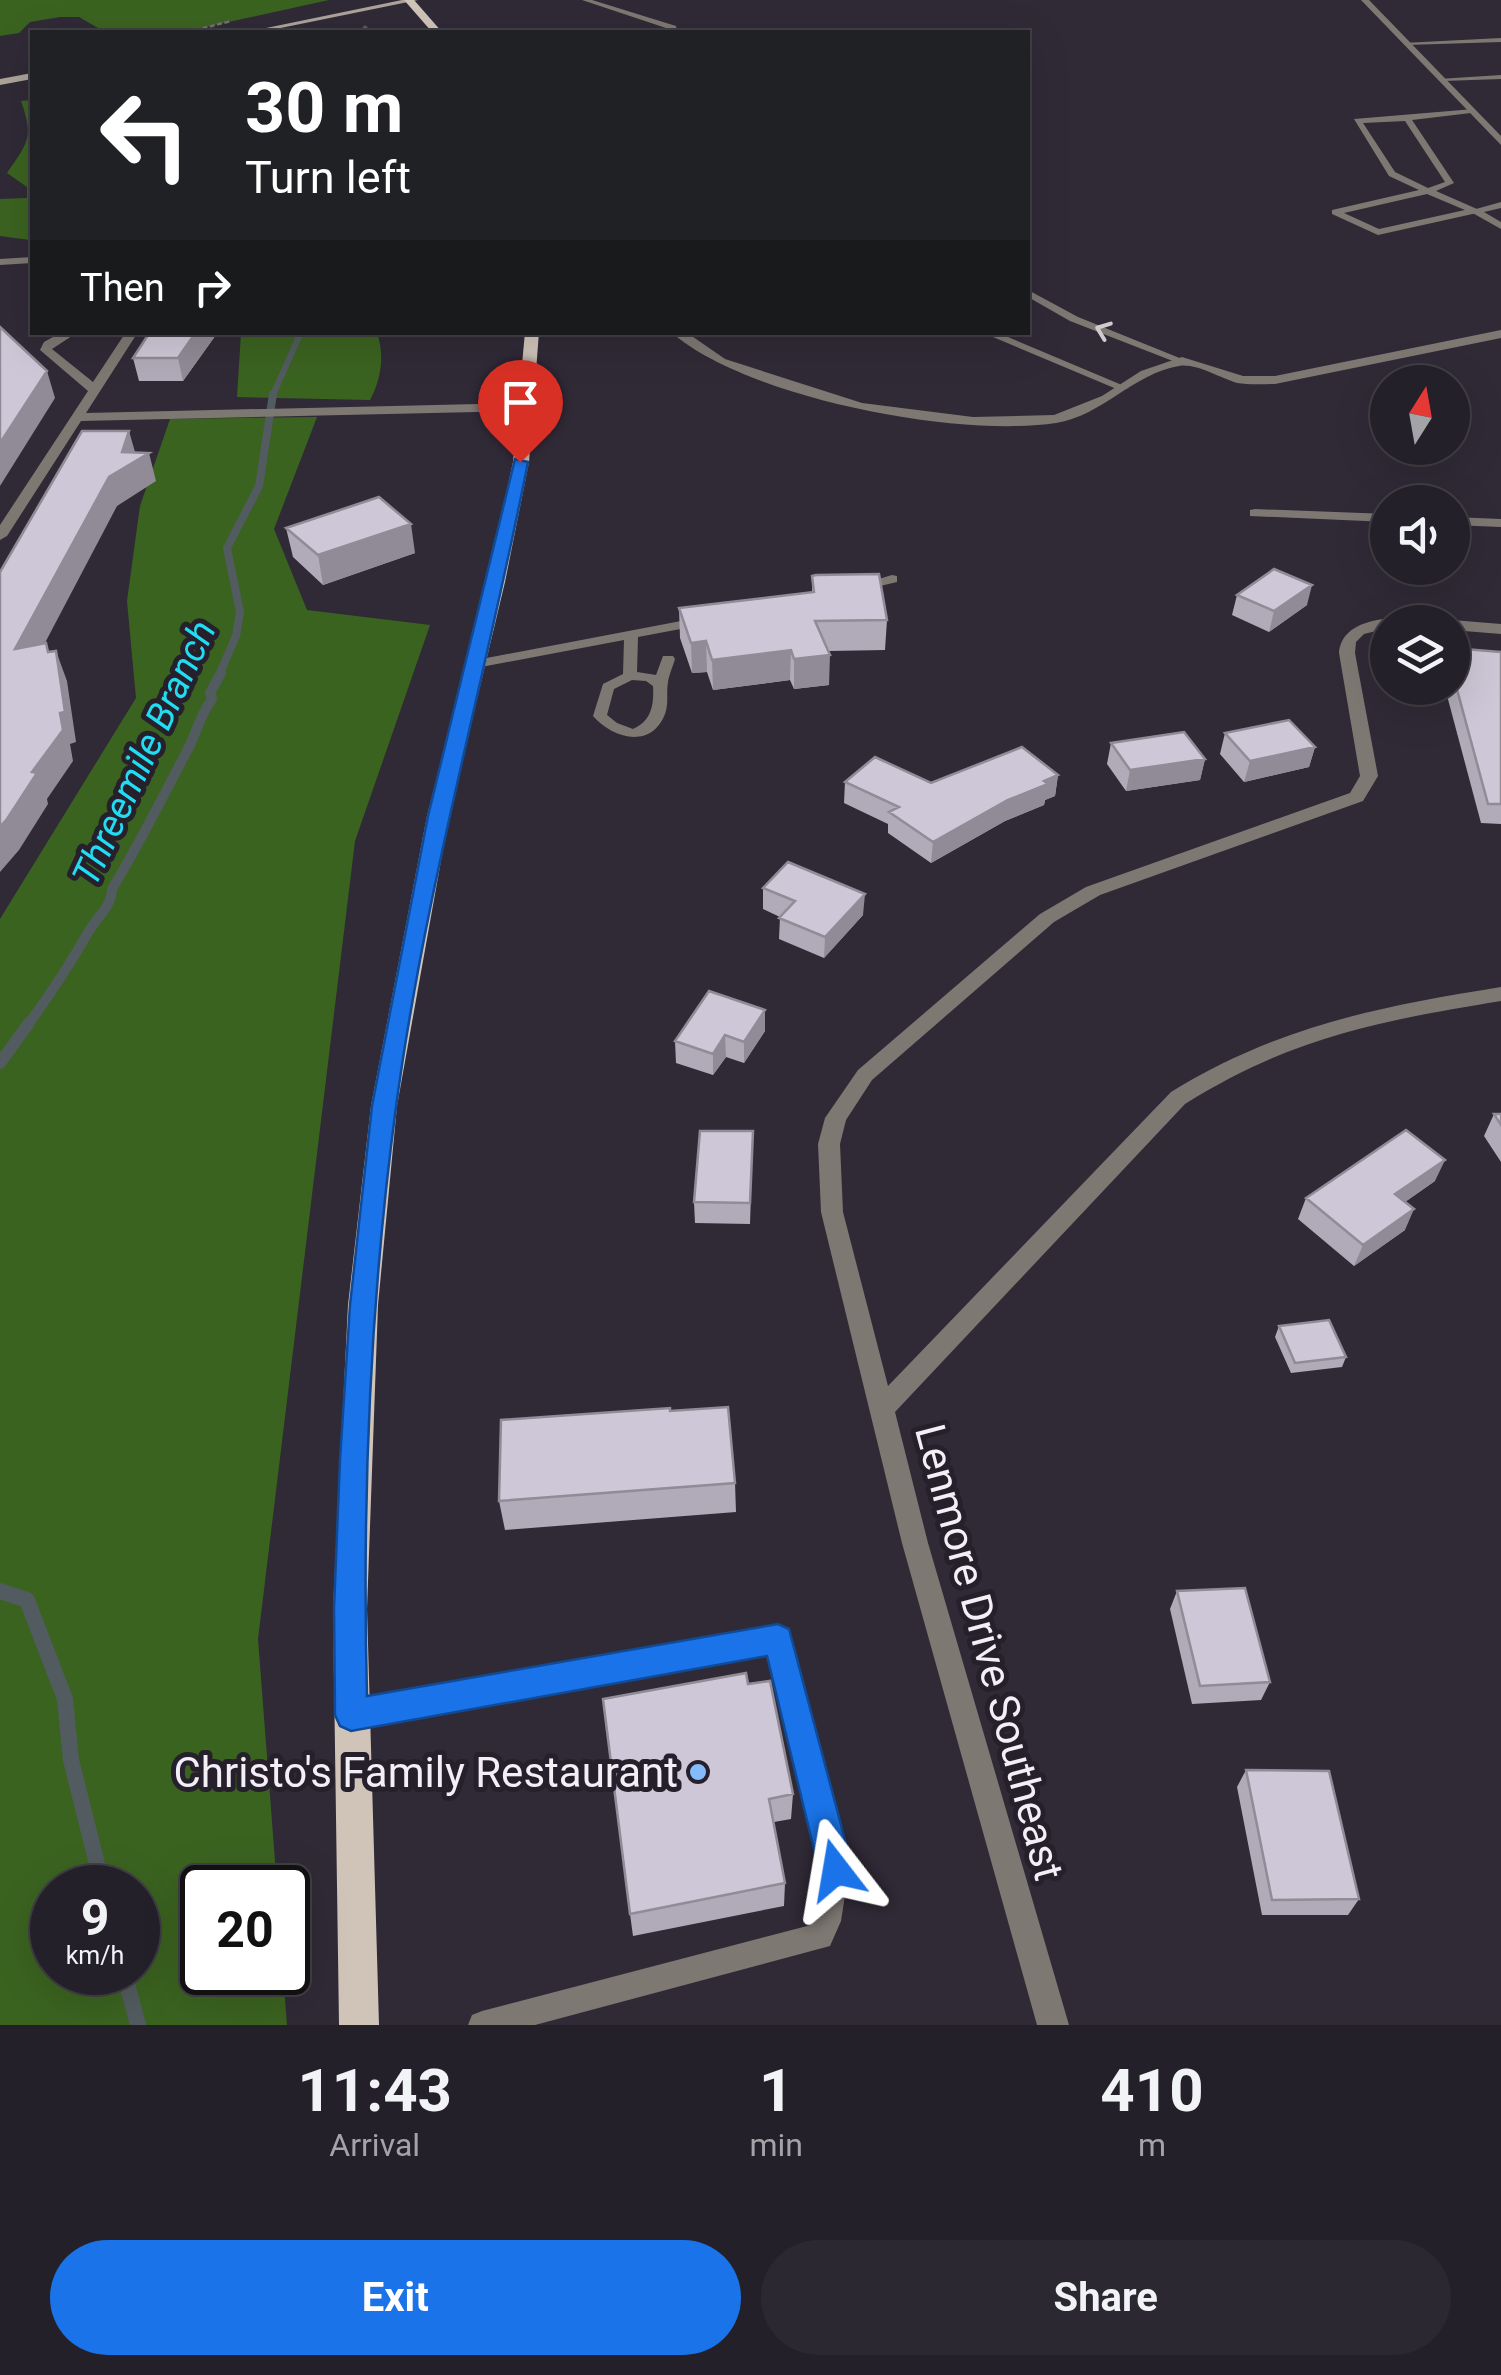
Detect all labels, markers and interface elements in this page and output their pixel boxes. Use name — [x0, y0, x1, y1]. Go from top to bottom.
text: 30 m — [245, 67, 403, 149]
icon: left — [80, 70, 210, 200]
text: Turn left — [245, 151, 411, 204]
icon: right — [185, 260, 240, 315]
text: Then — [80, 266, 165, 310]
one-way arrow — [1095, 322, 1113, 342]
pin — [478, 360, 563, 463]
north arrow — [1370, 365, 1470, 465]
map controls — [1370, 365, 1470, 705]
icon: arrive — [493, 375, 548, 430]
button: sound — [1370, 485, 1470, 585]
button: layers — [1370, 605, 1470, 705]
water label: Threemile Branch — [63, 613, 225, 893]
street label: Lenmore Drive Southeast — [905, 1419, 1074, 1885]
place label: Christo's Family Restaurant — [173, 1748, 678, 1797]
marker: Christo's Family Restaurant — [687, 1761, 709, 1783]
position arrow — [784, 1818, 888, 1922]
speed limit sign: 20 — [180, 1865, 310, 1995]
text: 9 — [81, 1889, 109, 1947]
text: km/h — [66, 1941, 124, 1970]
text: 11:43 — [297, 2055, 452, 2126]
text: 1 — [759, 2055, 793, 2126]
text: 410 — [1100, 2055, 1204, 2126]
text: Arrival — [329, 2126, 420, 2164]
text: min — [749, 2126, 803, 2164]
text: m — [1138, 2126, 1166, 2164]
button: Exit — [50, 2240, 741, 2355]
button: Share — [761, 2240, 1451, 2355]

